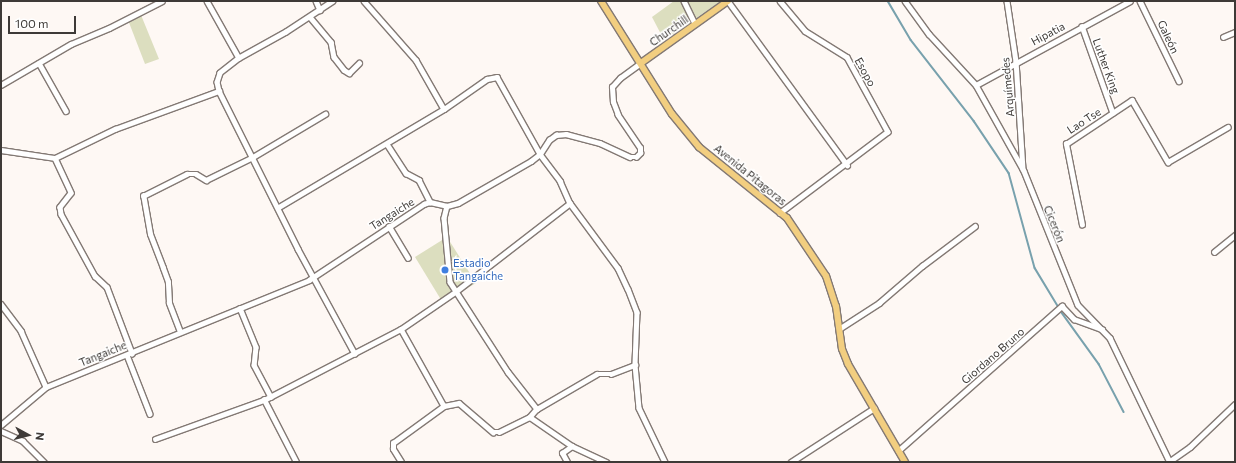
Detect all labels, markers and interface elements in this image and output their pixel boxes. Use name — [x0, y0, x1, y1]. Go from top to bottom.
scale bar — [10, 8, 78, 34]
street label: Churchill — [647, 13, 691, 49]
text: 100 m — [15, 16, 49, 30]
street label: Galeón — [1155, 18, 1181, 56]
street label: Hipatia — [1029, 20, 1067, 48]
street label: Luther King — [1090, 36, 1122, 96]
street label: Esopo — [852, 55, 878, 89]
street label: Arquímedes — [999, 57, 1017, 117]
street label: Lao Tse — [1065, 105, 1103, 137]
street label: Avenida Pitagoras — [711, 142, 789, 208]
street label: Tangaiche — [367, 195, 417, 233]
street label: Cicerón — [1041, 204, 1067, 244]
place label: Estadio Tangaiche — [453, 257, 503, 283]
marker: Estadio Tangaiche — [440, 265, 450, 275]
street label: Giordano Bruno — [959, 325, 1027, 387]
street label: Tangaiche — [77, 338, 129, 370]
north arrow — [8, 415, 48, 455]
text: N — [33, 432, 47, 441]

